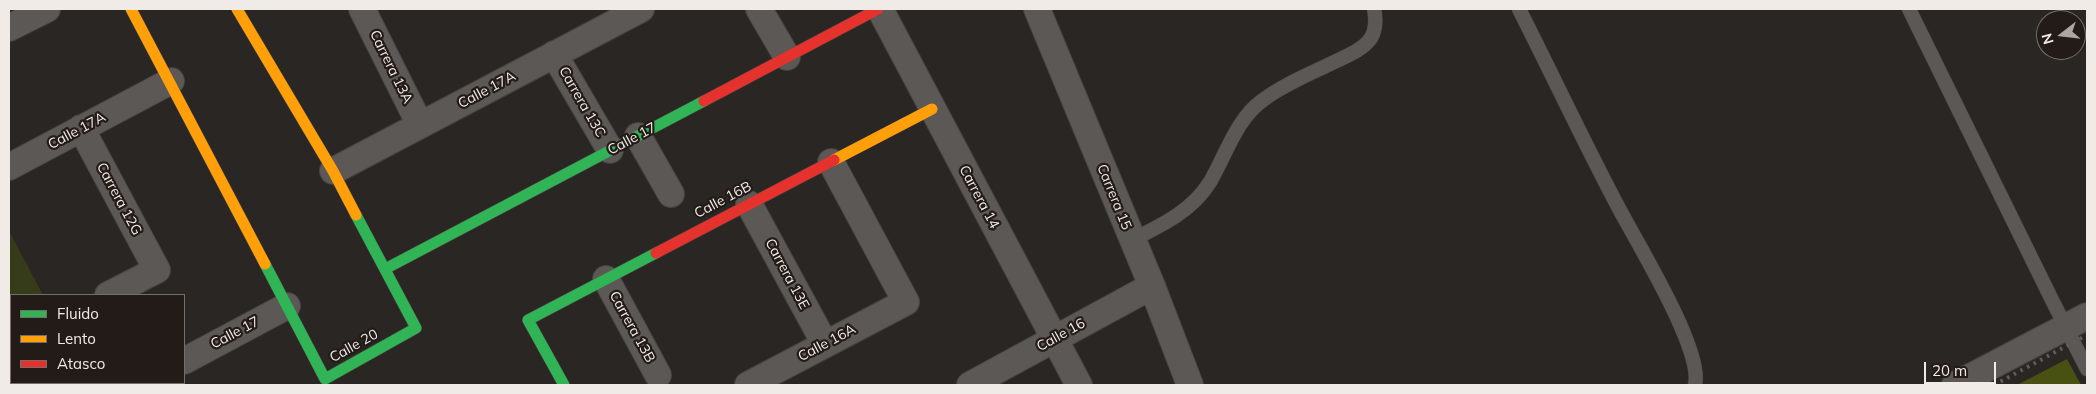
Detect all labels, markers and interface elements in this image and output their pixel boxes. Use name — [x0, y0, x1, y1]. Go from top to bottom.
north arrow — [2036, 10, 2086, 60]
street label: Carrera 13A — [366, 28, 416, 106]
text: N — [2037, 31, 2058, 46]
street label: Carrera 13C — [555, 64, 609, 140]
street label: Calle 17A — [455, 68, 519, 112]
street label: Calle 17A — [45, 109, 109, 153]
street label: Calle 17 — [605, 119, 659, 159]
street label: Carrera 12G — [93, 160, 145, 238]
street label: Carrera 14 — [955, 162, 1003, 232]
street label: Carrera 15 — [1093, 162, 1135, 232]
street label: Calle 16B — [692, 178, 754, 222]
street label: Carrera 13E — [761, 236, 813, 312]
street label: Carrera 13B — [606, 288, 658, 366]
legend — [10, 294, 185, 384]
text: Fluido — [57, 304, 99, 323]
street label: Calle 17 — [208, 313, 262, 353]
street label: Calle 16 — [1034, 315, 1088, 355]
street label: Calle 16A — [795, 321, 859, 365]
street label: Calle 20 — [327, 326, 381, 366]
text: Lento — [57, 329, 96, 348]
scale bar — [1926, 352, 1998, 384]
text: Atasco — [57, 354, 105, 373]
text: 20 m — [1932, 361, 1967, 380]

